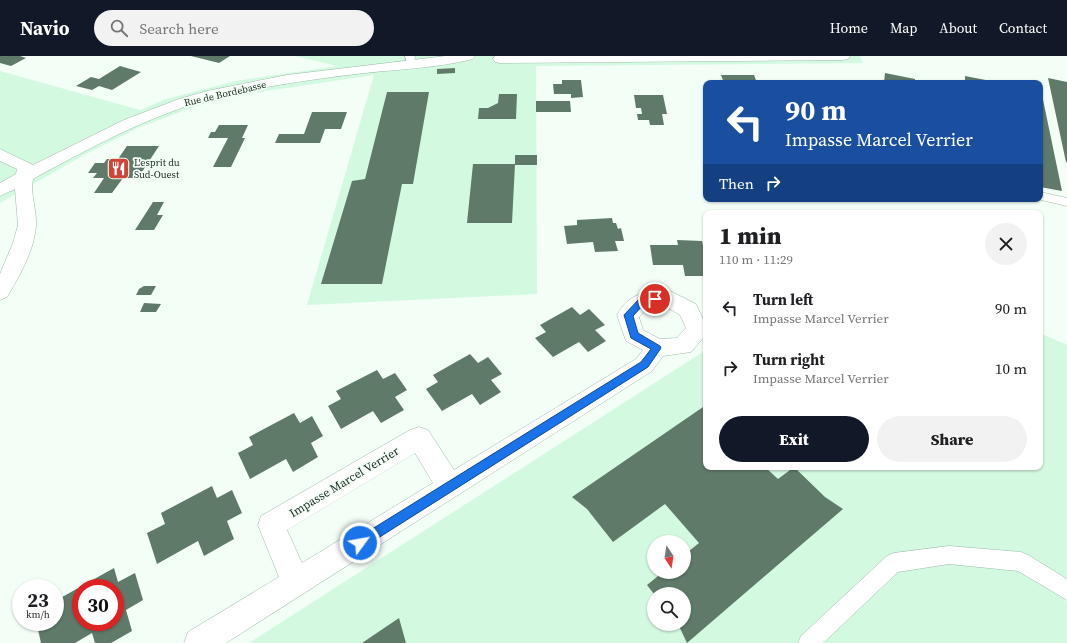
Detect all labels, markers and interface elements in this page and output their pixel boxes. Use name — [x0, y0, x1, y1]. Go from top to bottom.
search box — [94, 10, 374, 46]
text: Navio — [20, 15, 70, 41]
icon: search — [108, 17, 130, 39]
text: Search here — [140, 18, 219, 39]
text: Home — [830, 18, 868, 38]
text: Map — [890, 18, 917, 38]
text: About — [939, 18, 977, 38]
text: Contact — [999, 18, 1047, 38]
street label: Rue de Bordebasse — [183, 78, 267, 109]
text: 90 m — [785, 91, 847, 129]
icon: left — [719, 96, 771, 148]
text: Impasse Marcel Verrier — [785, 127, 973, 152]
restaurant icon: L'esprit du Sud-Ouest — [105, 155, 131, 181]
place label: L'esprit du Sud-Ouest — [134, 156, 180, 181]
icon: right — [762, 172, 784, 194]
text: Then — [719, 173, 754, 194]
text: 1 min — [719, 219, 782, 252]
button: close — [985, 223, 1027, 265]
text: 110 m · 11:29 — [719, 251, 793, 268]
pin — [638, 282, 672, 316]
icon: arrive — [644, 288, 666, 310]
text: Turn left — [753, 289, 813, 310]
icon: left — [719, 297, 741, 319]
text: 90 m — [995, 298, 1027, 319]
text: Impasse Marcel Verrier — [753, 310, 889, 327]
text: Turn right — [753, 349, 825, 370]
icon: right — [719, 357, 741, 379]
text: 10 m — [995, 358, 1027, 379]
text: Impasse Marcel Verrier — [753, 370, 889, 387]
button: Exit — [719, 416, 869, 462]
button: Share — [877, 416, 1027, 462]
street label: Impasse Marcel Verrier — [286, 443, 402, 521]
position arrow — [339, 522, 381, 564]
north arrow — [647, 535, 691, 579]
map controls — [647, 535, 691, 631]
speed limit sign: 30 — [72, 579, 124, 631]
text: 23 — [27, 586, 49, 614]
button: search — [647, 587, 691, 631]
text: km/h — [26, 608, 50, 621]

